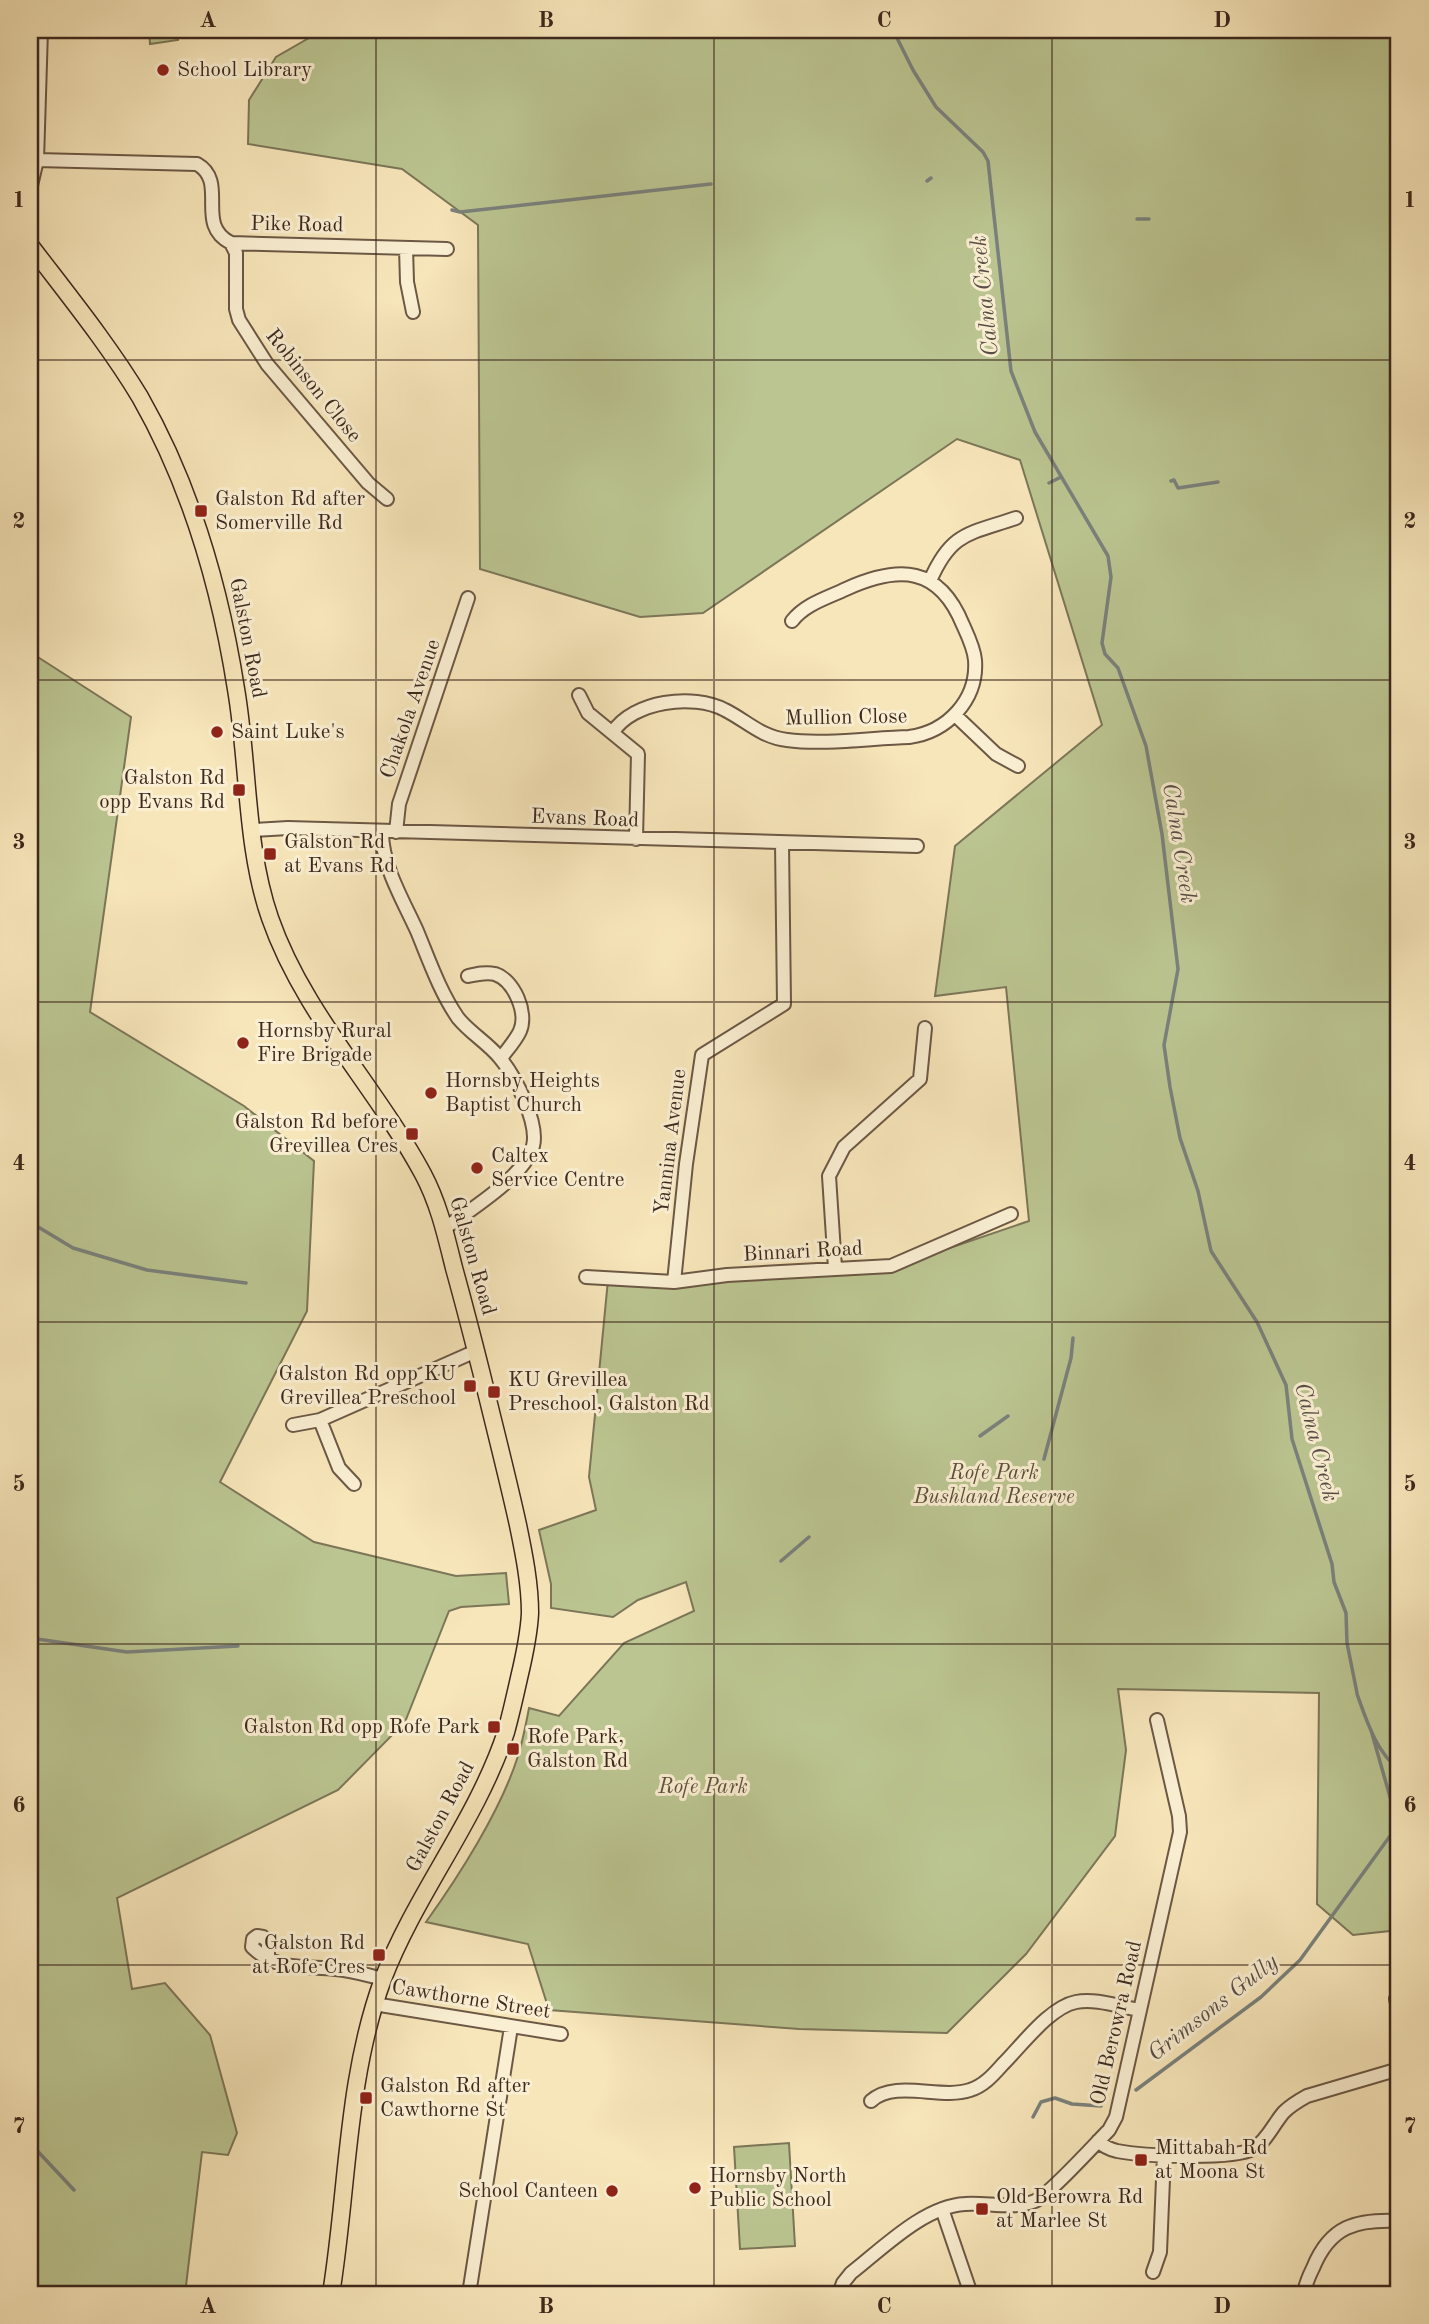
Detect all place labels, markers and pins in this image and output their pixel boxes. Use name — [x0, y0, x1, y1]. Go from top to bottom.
place label: School Library — [177, 60, 312, 81]
marker: School Library — [155, 62, 171, 78]
place label: Galston Rd after Somerville Rd — [215, 489, 365, 534]
marker: Galston Rd after Somerville Rd — [193, 503, 209, 519]
place label: Saint Luke's — [231, 722, 345, 743]
marker: Saint Luke's — [209, 724, 225, 740]
place label: Galston Rd opp Evans Rd — [99, 768, 225, 813]
marker: Galston Rd opp Evans Rd — [231, 782, 247, 798]
place label: Galston Rd at Evans Rd — [284, 832, 395, 877]
marker: Galston Rd at Evans Rd — [262, 846, 278, 862]
place label: Hornsby Rural Fire Brigade — [257, 1021, 392, 1066]
marker: Hornsby Rural Fire Brigade — [235, 1035, 251, 1051]
place label: Hornsby Heights Baptist Church — [445, 1071, 600, 1116]
marker: Hornsby Heights Baptist Church — [423, 1085, 439, 1101]
place label: Galston Rd before Grevillea Cres — [235, 1112, 398, 1157]
marker: Galston Rd before Grevillea Cres — [404, 1126, 420, 1142]
place label: Caltex Service Centre — [491, 1146, 624, 1191]
marker: Caltex Service Centre — [469, 1160, 485, 1176]
place label: Galston Rd opp KU Grevillea Preschool — [279, 1364, 456, 1409]
place label: KU Grevillea Preschool, Galston Rd — [508, 1370, 710, 1415]
marker: Galston Rd opp KU Grevillea Preschool — [462, 1378, 478, 1394]
marker: KU Grevillea Preschool, Galston Rd — [486, 1384, 502, 1400]
place label: Galston Rd opp Rofe Park — [244, 1717, 480, 1738]
marker: Galston Rd opp Rofe Park — [486, 1719, 502, 1735]
place label: Rofe Park, Galston Rd — [527, 1727, 628, 1772]
marker: Rofe Park, Galston Rd — [505, 1741, 521, 1757]
place label: Galston Rd at Rofe Cres — [252, 1933, 365, 1978]
marker: Galston Rd at Rofe Cres — [371, 1947, 387, 1963]
place label: Galston Rd after Cawthorne St — [380, 2076, 530, 2121]
marker: Galston Rd after Cawthorne St — [358, 2090, 374, 2106]
place label: Mittabah Rd at Moona St — [1155, 2138, 1268, 2183]
marker: Mittabah Rd at Moona St — [1133, 2152, 1149, 2168]
place label: Hornsby North Public School — [709, 2166, 847, 2211]
marker: Hornsby North Public School — [687, 2180, 703, 2196]
place label: School Canteen — [458, 2181, 598, 2202]
marker: School Canteen — [604, 2183, 620, 2199]
place label: Old Berowra Rd at Marlee St — [996, 2187, 1143, 2232]
marker: Old Berowra Rd at Marlee St — [974, 2201, 990, 2217]

